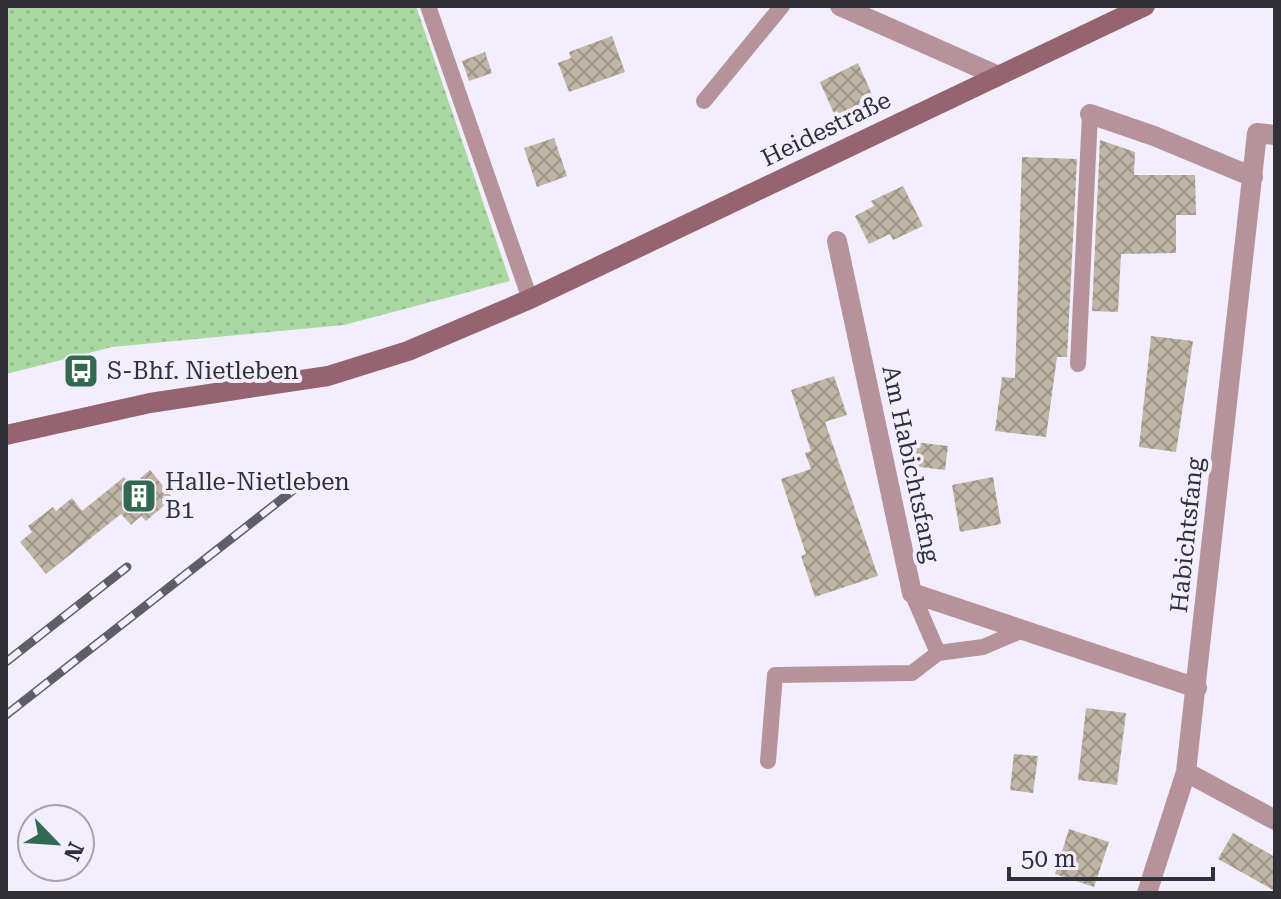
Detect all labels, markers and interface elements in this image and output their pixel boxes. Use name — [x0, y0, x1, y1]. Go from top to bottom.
street label: Heidestraße — [757, 86, 895, 172]
bus stop icon: S-Bhf. Nietleben — [62, 352, 100, 390]
place label: S-Bhf. Nietleben — [107, 357, 299, 385]
street label: Am Habichtsfang — [876, 363, 946, 565]
street label: Habichtsfang — [1165, 456, 1209, 614]
place label: Halle-Nietleben B1 — [165, 468, 350, 524]
building icon: Halle-Nietleben B1 — [120, 477, 158, 515]
north arrow — [16, 803, 96, 883]
scale bar — [1009, 831, 1213, 881]
text: N — [59, 838, 89, 864]
text: 50 m — [1021, 845, 1076, 873]

